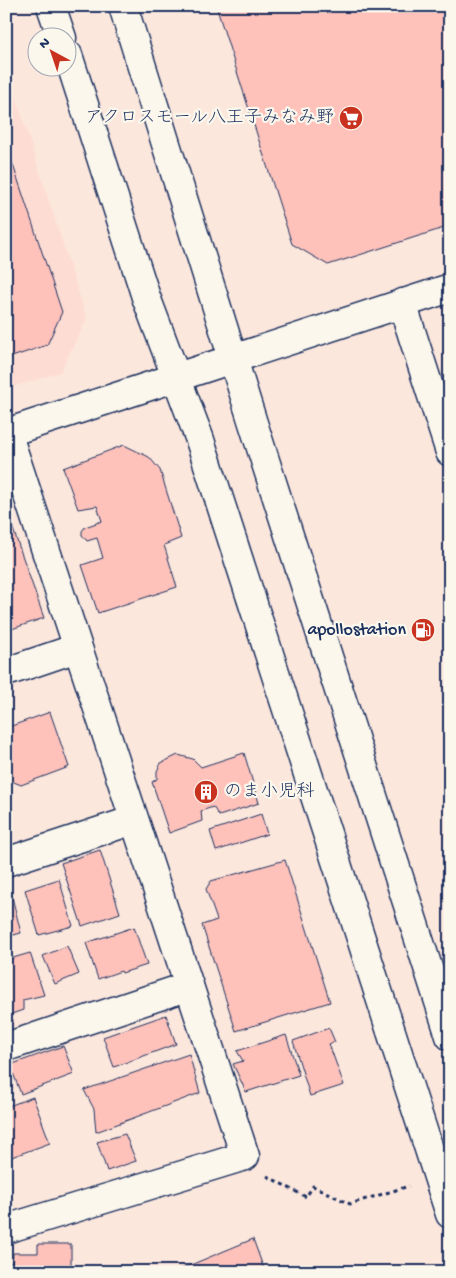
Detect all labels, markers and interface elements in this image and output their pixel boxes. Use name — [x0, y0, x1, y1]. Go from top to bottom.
north arrow — [28, 28, 78, 78]
text: N — [36, 35, 54, 53]
supermarket icon: アクロスモール八王子みなみ野 — [338, 105, 364, 131]
place label: アクロスモール八王子みなみ野 — [85, 108, 334, 129]
fuel station icon: apollostation — [410, 617, 436, 643]
place label: apollostation — [307, 620, 406, 641]
building icon: のま小児科 — [193, 779, 219, 805]
place label: のま小児科 — [224, 781, 314, 803]

